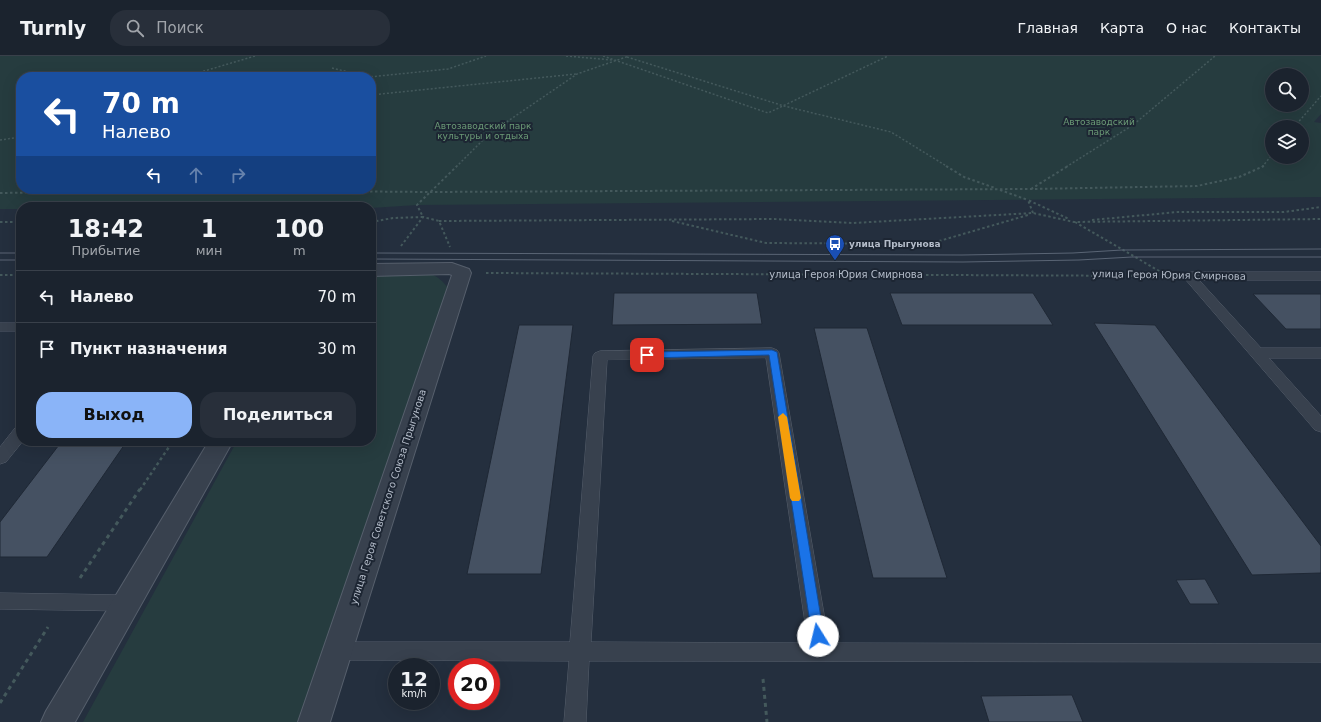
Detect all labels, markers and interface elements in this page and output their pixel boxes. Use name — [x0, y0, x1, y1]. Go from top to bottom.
search box — [110, 10, 390, 46]
text: Turnly — [20, 17, 86, 39]
icon: search — [124, 17, 146, 39]
text: Поиск — [156, 19, 204, 37]
text: Главная — [1017, 20, 1078, 36]
text: Карта — [1100, 20, 1144, 36]
text: О нас — [1166, 20, 1207, 36]
text: Контакты — [1229, 20, 1301, 36]
map controls — [1265, 68, 1309, 164]
button: search — [1265, 68, 1309, 112]
text: 70 m — [102, 87, 180, 120]
icon: left — [36, 88, 88, 140]
park label: Автозаводский парк — [1063, 117, 1135, 137]
button: layers — [1265, 120, 1309, 164]
text: Налево — [102, 121, 171, 142]
park label: Автозаводский парк культуры и отдыха — [434, 121, 532, 141]
icon: left — [143, 164, 165, 186]
icon: ahead — [185, 164, 207, 186]
icon: right — [227, 164, 249, 186]
text: 18:42 — [68, 215, 144, 243]
text: 1 — [201, 215, 217, 243]
text: 100 — [274, 215, 324, 243]
bus stop icon: улица Прыгунова — [824, 233, 846, 261]
place label: улица Прыгунова — [849, 239, 941, 249]
text: Прибытие — [71, 243, 140, 258]
text: мин — [196, 243, 223, 258]
text: m — [293, 243, 306, 258]
street label: улица Героя Юрия Смирнова — [1092, 268, 1246, 282]
street label: улица Героя Юрия Смирнова — [769, 269, 923, 280]
icon: left — [36, 286, 58, 308]
text: Налево — [70, 288, 134, 306]
text: 70 m — [318, 288, 356, 306]
icon: arrive — [36, 338, 58, 360]
pin — [630, 338, 664, 372]
text: Пункт назначения — [70, 340, 227, 358]
text: 30 m — [318, 340, 356, 358]
icon: arrive — [636, 344, 658, 366]
street label: улица Героя Советского Союза Прыгунова — [348, 388, 428, 606]
button: Выход — [36, 392, 192, 438]
button: Поделиться — [200, 392, 356, 438]
position arrow — [797, 615, 839, 657]
speed limit sign: 20 — [448, 658, 500, 710]
text: 12 — [400, 667, 428, 691]
text: km/h — [401, 688, 427, 699]

